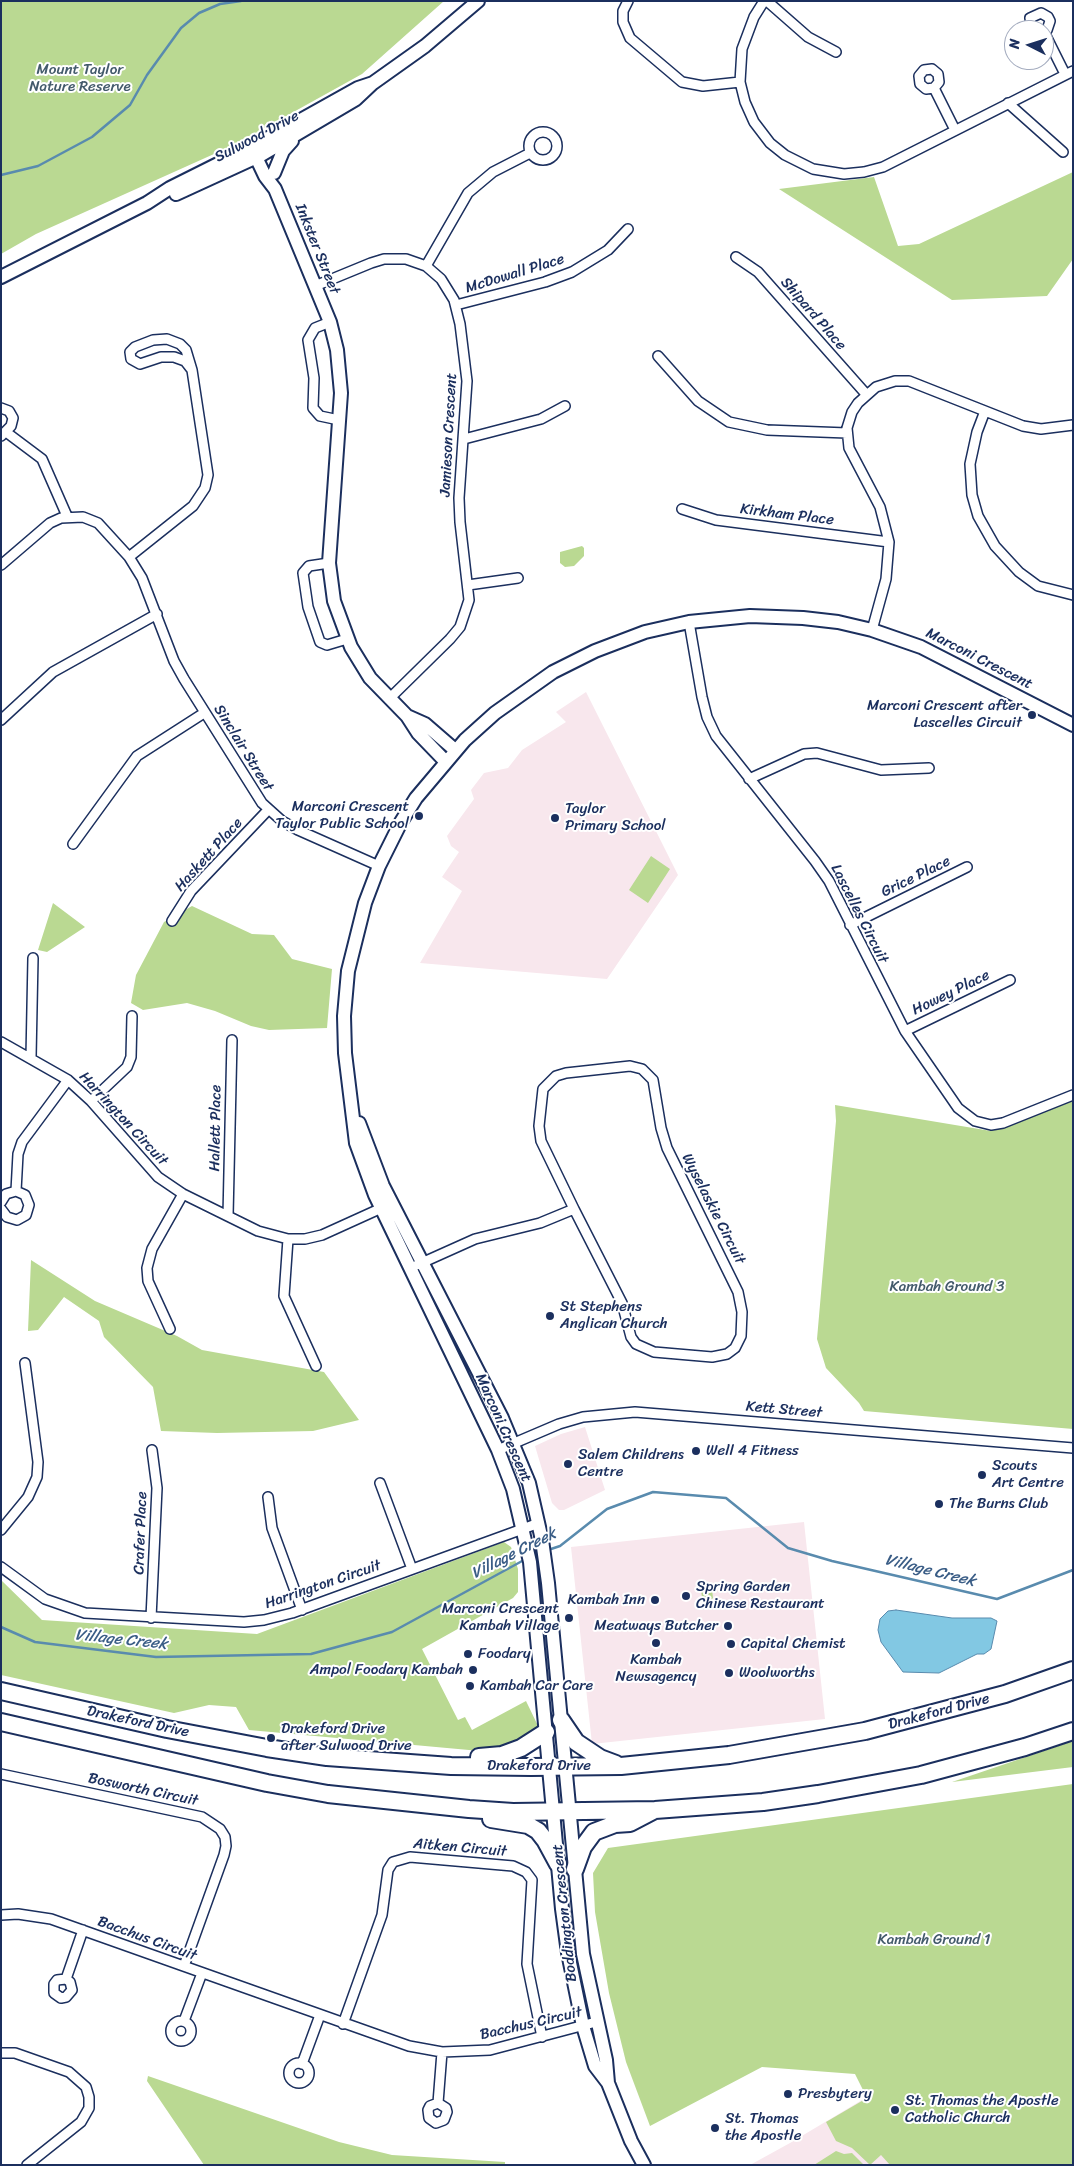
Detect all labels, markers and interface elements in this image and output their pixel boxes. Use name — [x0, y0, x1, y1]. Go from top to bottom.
north arrow — [1004, 20, 1054, 70]
text: N — [1002, 38, 1027, 50]
park label: Mount Taylor Nature Reserve — [29, 61, 131, 96]
street label: Sulwood Drive — [212, 107, 302, 167]
street label: Inkster Street — [291, 201, 343, 297]
street label: McDowall Place — [463, 250, 567, 298]
street label: Shipard Place — [776, 274, 850, 354]
street label: Jamieson Crescent — [437, 373, 461, 497]
street label: Kirkham Place — [739, 500, 835, 530]
street label: Marconi Crescent — [923, 624, 1035, 694]
place label: Marconi Crescent after Lascelles Circuit — [867, 697, 1022, 732]
street label: Sinclair Street — [209, 701, 277, 795]
marker: Marconi Crescent after Lascelles Circuit — [1026, 709, 1038, 721]
place label: Marconi Crescent Taylor Public School — [275, 798, 409, 833]
place label: Taylor Primary School — [565, 800, 666, 835]
marker: Marconi Crescent Taylor Public School — [413, 810, 425, 822]
marker: Taylor Primary School — [549, 812, 561, 824]
street label: Haskett Place — [171, 814, 247, 896]
street label: Grice Place — [878, 853, 954, 901]
street label: Lascelles Circuit — [826, 862, 892, 966]
street label: Howey Place — [909, 966, 993, 1020]
street label: Harrington Circuit — [75, 1068, 171, 1170]
street label: Hallett Place — [206, 1084, 226, 1172]
street label: Wyselaskie Circuit — [677, 1151, 749, 1267]
park label: Kambah Ground 3 — [890, 1278, 1004, 1296]
place label: St Stephens Anglican Church — [560, 1298, 668, 1333]
marker: St Stephens Anglican Church — [544, 1310, 556, 1322]
street label: Marconi Crescent — [471, 1371, 535, 1485]
street label: Kett Street — [745, 1398, 823, 1422]
place label: Well 4 Fitness — [706, 1442, 799, 1460]
marker: Well 4 Fitness — [690, 1445, 702, 1457]
place label: Salem Childrens Centre — [578, 1446, 684, 1481]
place label: Scouts Art Centre — [992, 1457, 1064, 1492]
marker: Salem Childrens Centre — [562, 1458, 574, 1470]
marker: Scouts Art Centre — [976, 1469, 988, 1481]
street label: Crafer Place — [131, 1491, 151, 1575]
place label: The Burns Club — [949, 1495, 1048, 1513]
marker: The Burns Club — [933, 1498, 945, 1510]
water label: Village Creek — [468, 1524, 560, 1584]
water label: Village Creek — [883, 1550, 977, 1592]
street label: Harrington Circuit — [263, 1557, 383, 1613]
place label: Spring Garden Chinese Restaurant — [696, 1578, 825, 1613]
marker: Spring Garden Chinese Restaurant — [680, 1590, 692, 1602]
place label: Kambah Inn — [567, 1591, 645, 1609]
marker: Kambah Inn — [649, 1594, 661, 1606]
place label: Marconi Crescent Kambah Village — [442, 1600, 559, 1635]
marker: Marconi Crescent Kambah Village — [563, 1612, 575, 1624]
place label: Meatways Butcher — [594, 1617, 718, 1635]
marker: Meatways Butcher — [722, 1620, 734, 1632]
water label: Village Creek — [74, 1626, 168, 1654]
place label: Capital Chemist — [741, 1635, 846, 1653]
marker: Kambah Newsagency — [650, 1637, 662, 1649]
marker: Capital Chemist — [725, 1638, 737, 1650]
place label: Foodary — [478, 1645, 531, 1663]
marker: Foodary — [462, 1648, 474, 1660]
place label: Kambah Newsagency — [616, 1651, 696, 1686]
place label: Ampol Foodary Kambah — [310, 1661, 463, 1679]
marker: Ampol Foodary Kambah — [467, 1664, 479, 1676]
place label: Woolworths — [739, 1664, 815, 1682]
marker: Woolworths — [723, 1667, 735, 1679]
place label: Kambah Car Care — [480, 1677, 593, 1695]
marker: Kambah Car Care — [464, 1680, 476, 1692]
street label: Drakeford Drive — [886, 1690, 992, 1734]
street label: Drakeford Drive — [85, 1702, 191, 1742]
place label: Drakeford Drive after Sulwood Drive — [281, 1720, 412, 1755]
marker: Drakeford Drive after Sulwood Drive — [265, 1732, 277, 1744]
street label: Drakeford Drive — [487, 1757, 591, 1775]
street label: Bosworth Circuit — [86, 1770, 200, 1810]
street label: Aitken Circuit — [413, 1835, 507, 1861]
street label: Boddington Crescent — [549, 1843, 581, 1983]
street label: Bacchus Circuit — [95, 1913, 199, 1965]
park label: Kambah Ground 1 — [878, 1931, 990, 1949]
street label: Bacchus Circuit — [478, 2004, 584, 2044]
place label: Presbytery — [798, 2085, 872, 2103]
marker: Presbytery — [782, 2088, 794, 2100]
place label: St. Thomas the Apostle Catholic Church — [905, 2092, 1059, 2127]
marker: St. Thomas the Apostle Catholic Church — [889, 2104, 901, 2116]
place label: St. Thomas the Apostle — [725, 2110, 801, 2145]
marker: St. Thomas the Apostle — [709, 2122, 721, 2134]

